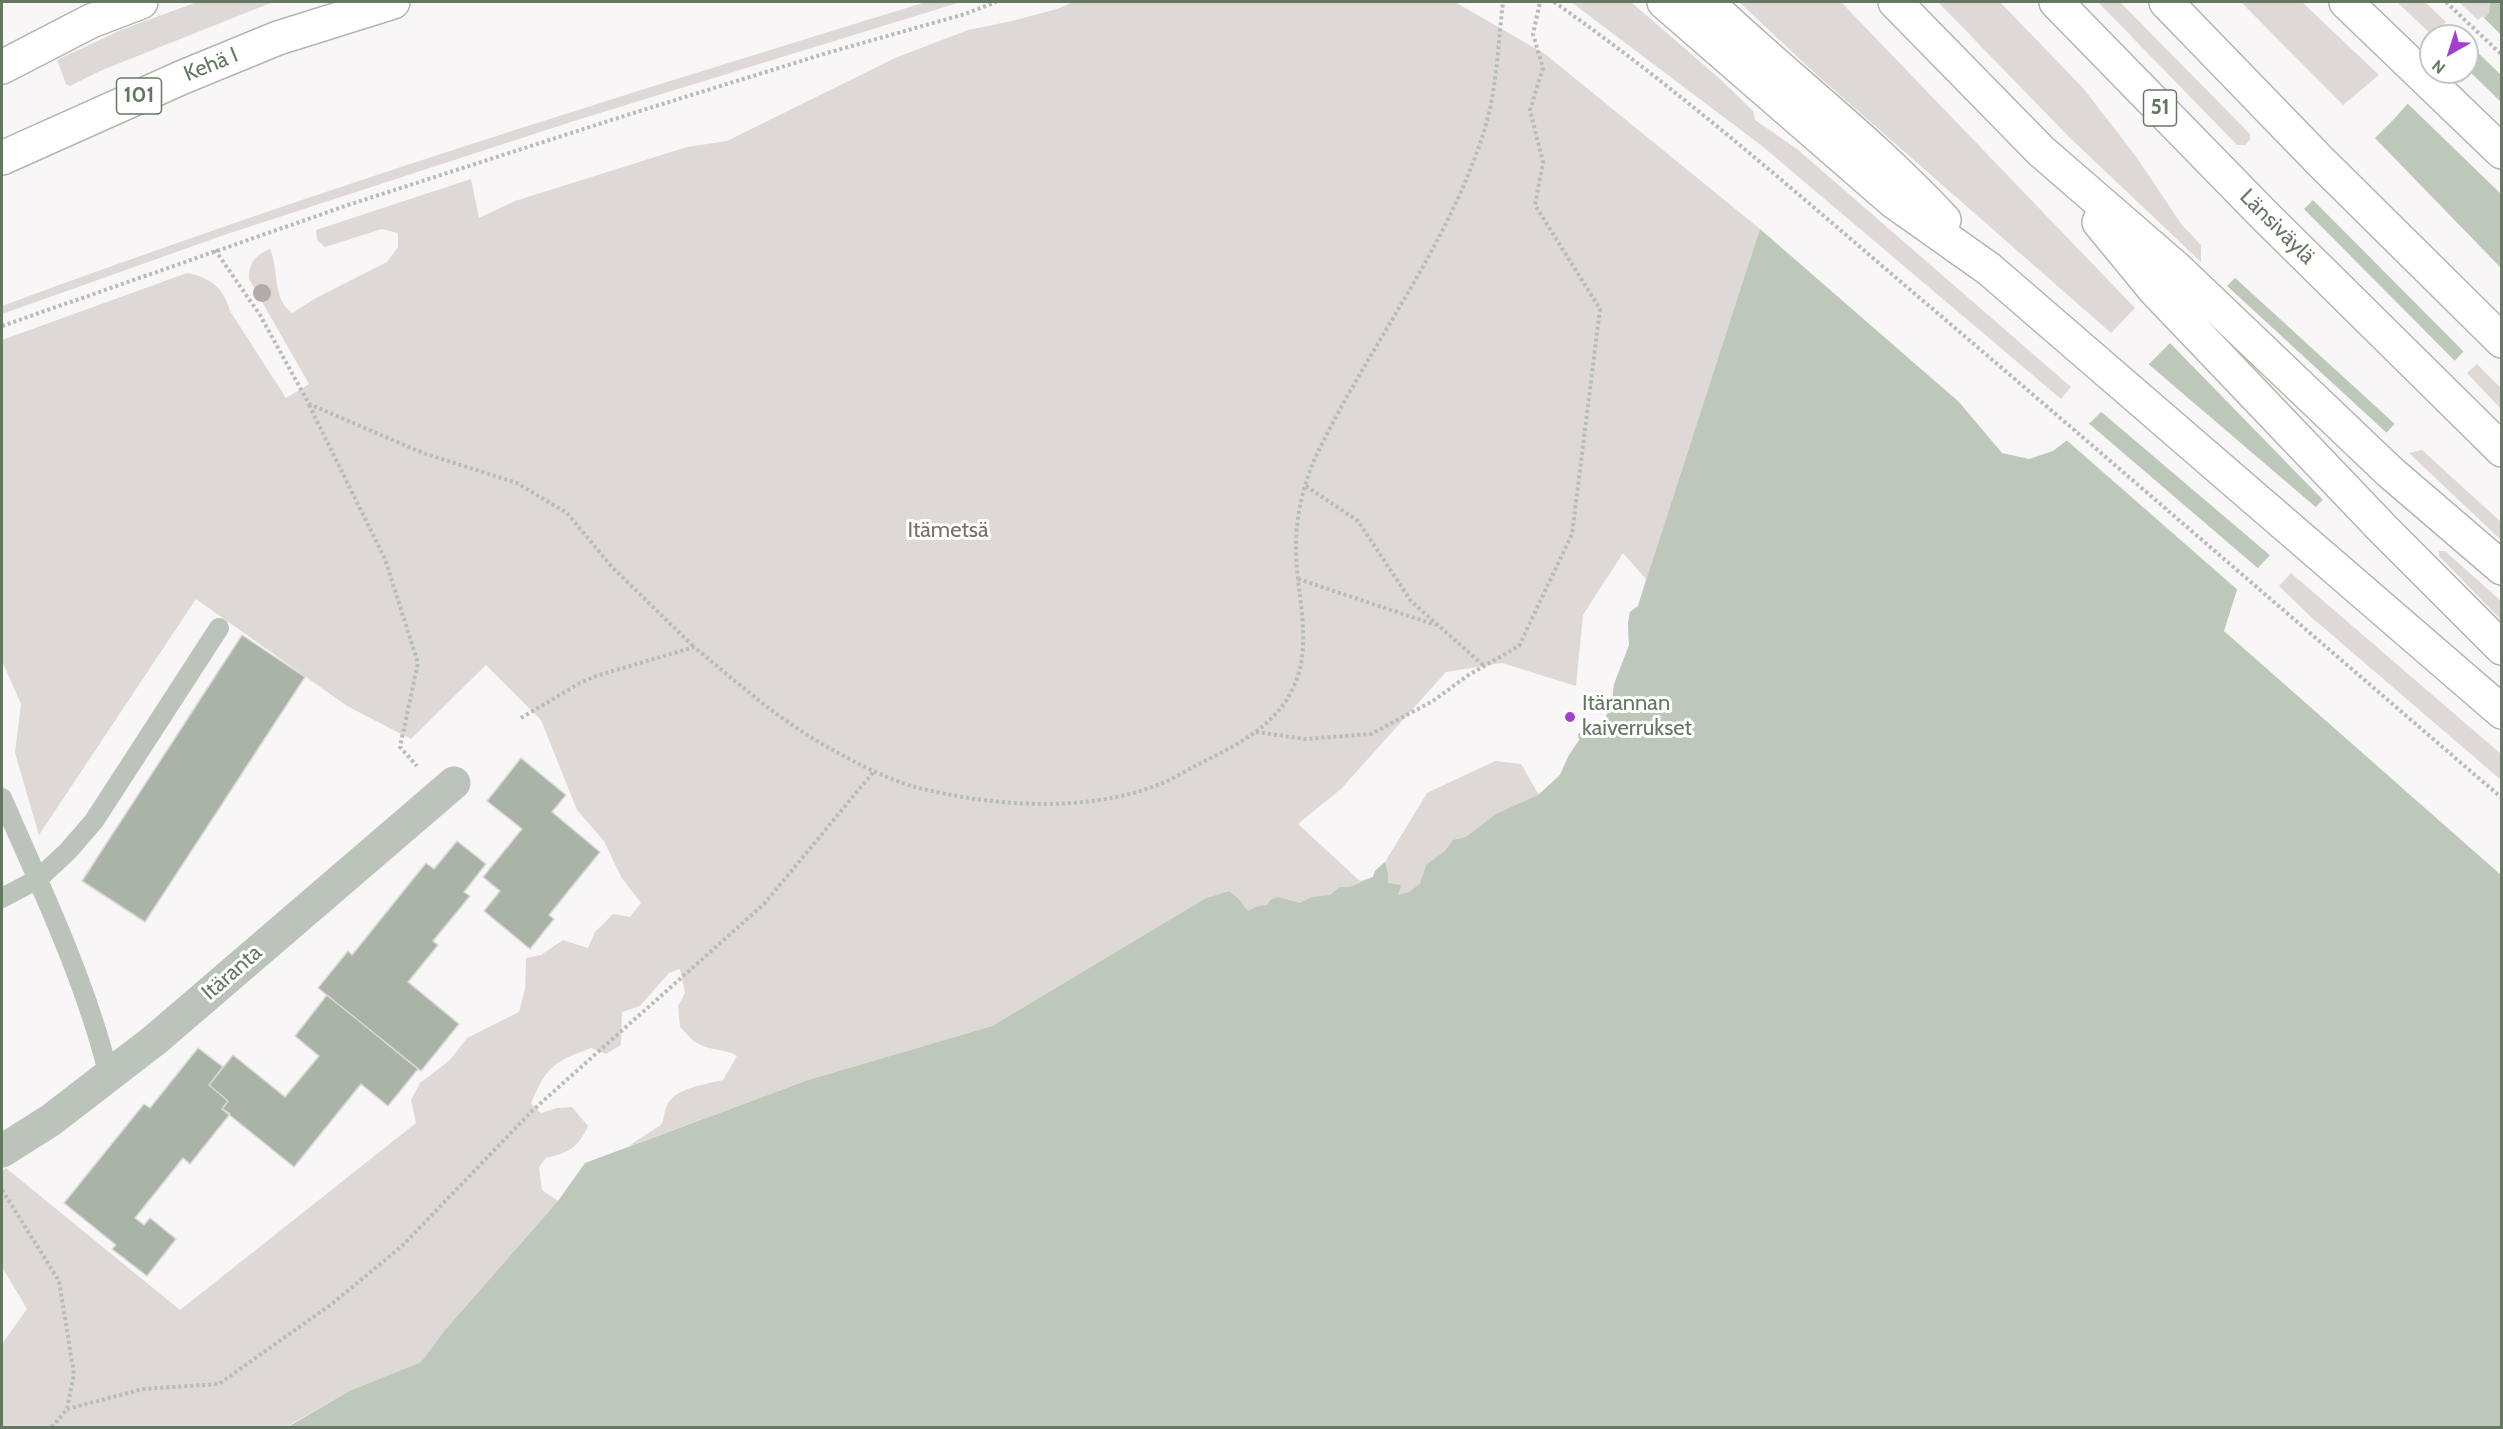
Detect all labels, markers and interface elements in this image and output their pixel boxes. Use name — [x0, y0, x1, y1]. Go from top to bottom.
north arrow — [2419, 24, 2479, 84]
street label: Kehä I — [180, 42, 242, 88]
text: N — [2428, 56, 2449, 78]
road number: 101 — [116, 78, 162, 114]
road number: 51 — [2144, 90, 2176, 126]
street label: Länsiväylä — [2234, 184, 2320, 270]
park label: Itämetsä — [907, 518, 989, 544]
place label: Itärannan kaiverrukset — [1582, 691, 1692, 742]
marker: Itärannan kaiverrukset — [1563, 710, 1577, 724]
street label: Itäranta — [197, 940, 267, 1006]

